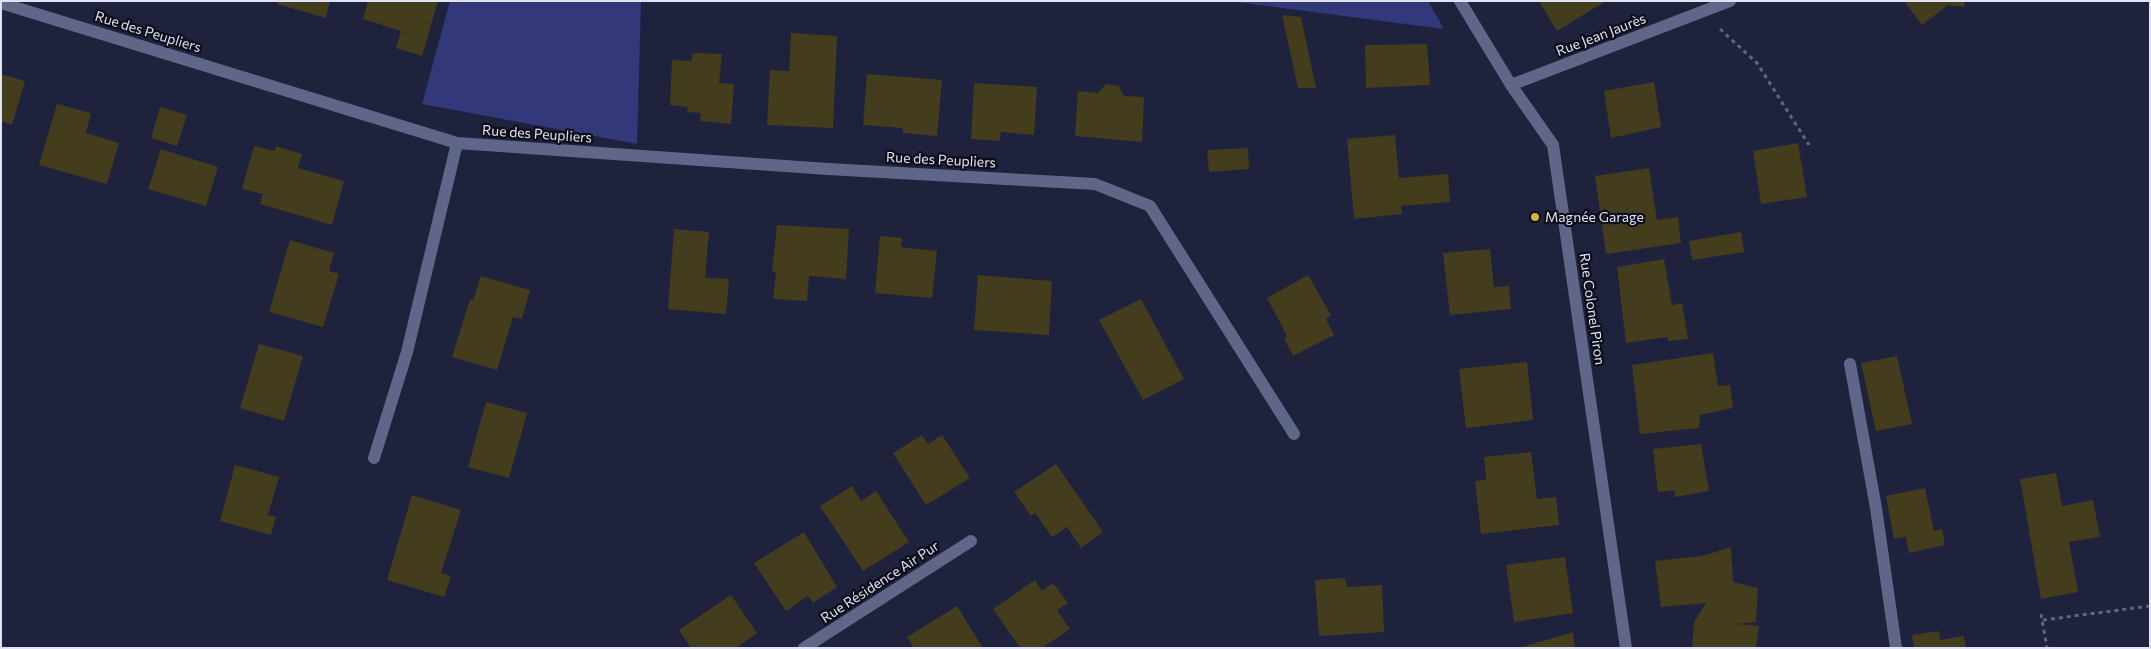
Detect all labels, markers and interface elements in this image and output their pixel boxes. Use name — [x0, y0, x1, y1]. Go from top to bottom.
street label: Rue des Peupliers — [93, 8, 203, 56]
street label: Rue Jean Jaurès — [1554, 10, 1648, 60]
street label: Rue des Peupliers — [482, 122, 592, 146]
street label: Rue des Peupliers — [886, 149, 996, 171]
place label: Magnée Garage — [1545, 209, 1644, 225]
marker: Magnée Garage — [1529, 211, 1541, 223]
street label: Rue Colonel Piron — [1576, 252, 1608, 366]
street label: Rue Résidence Air Pur — [818, 537, 942, 627]

